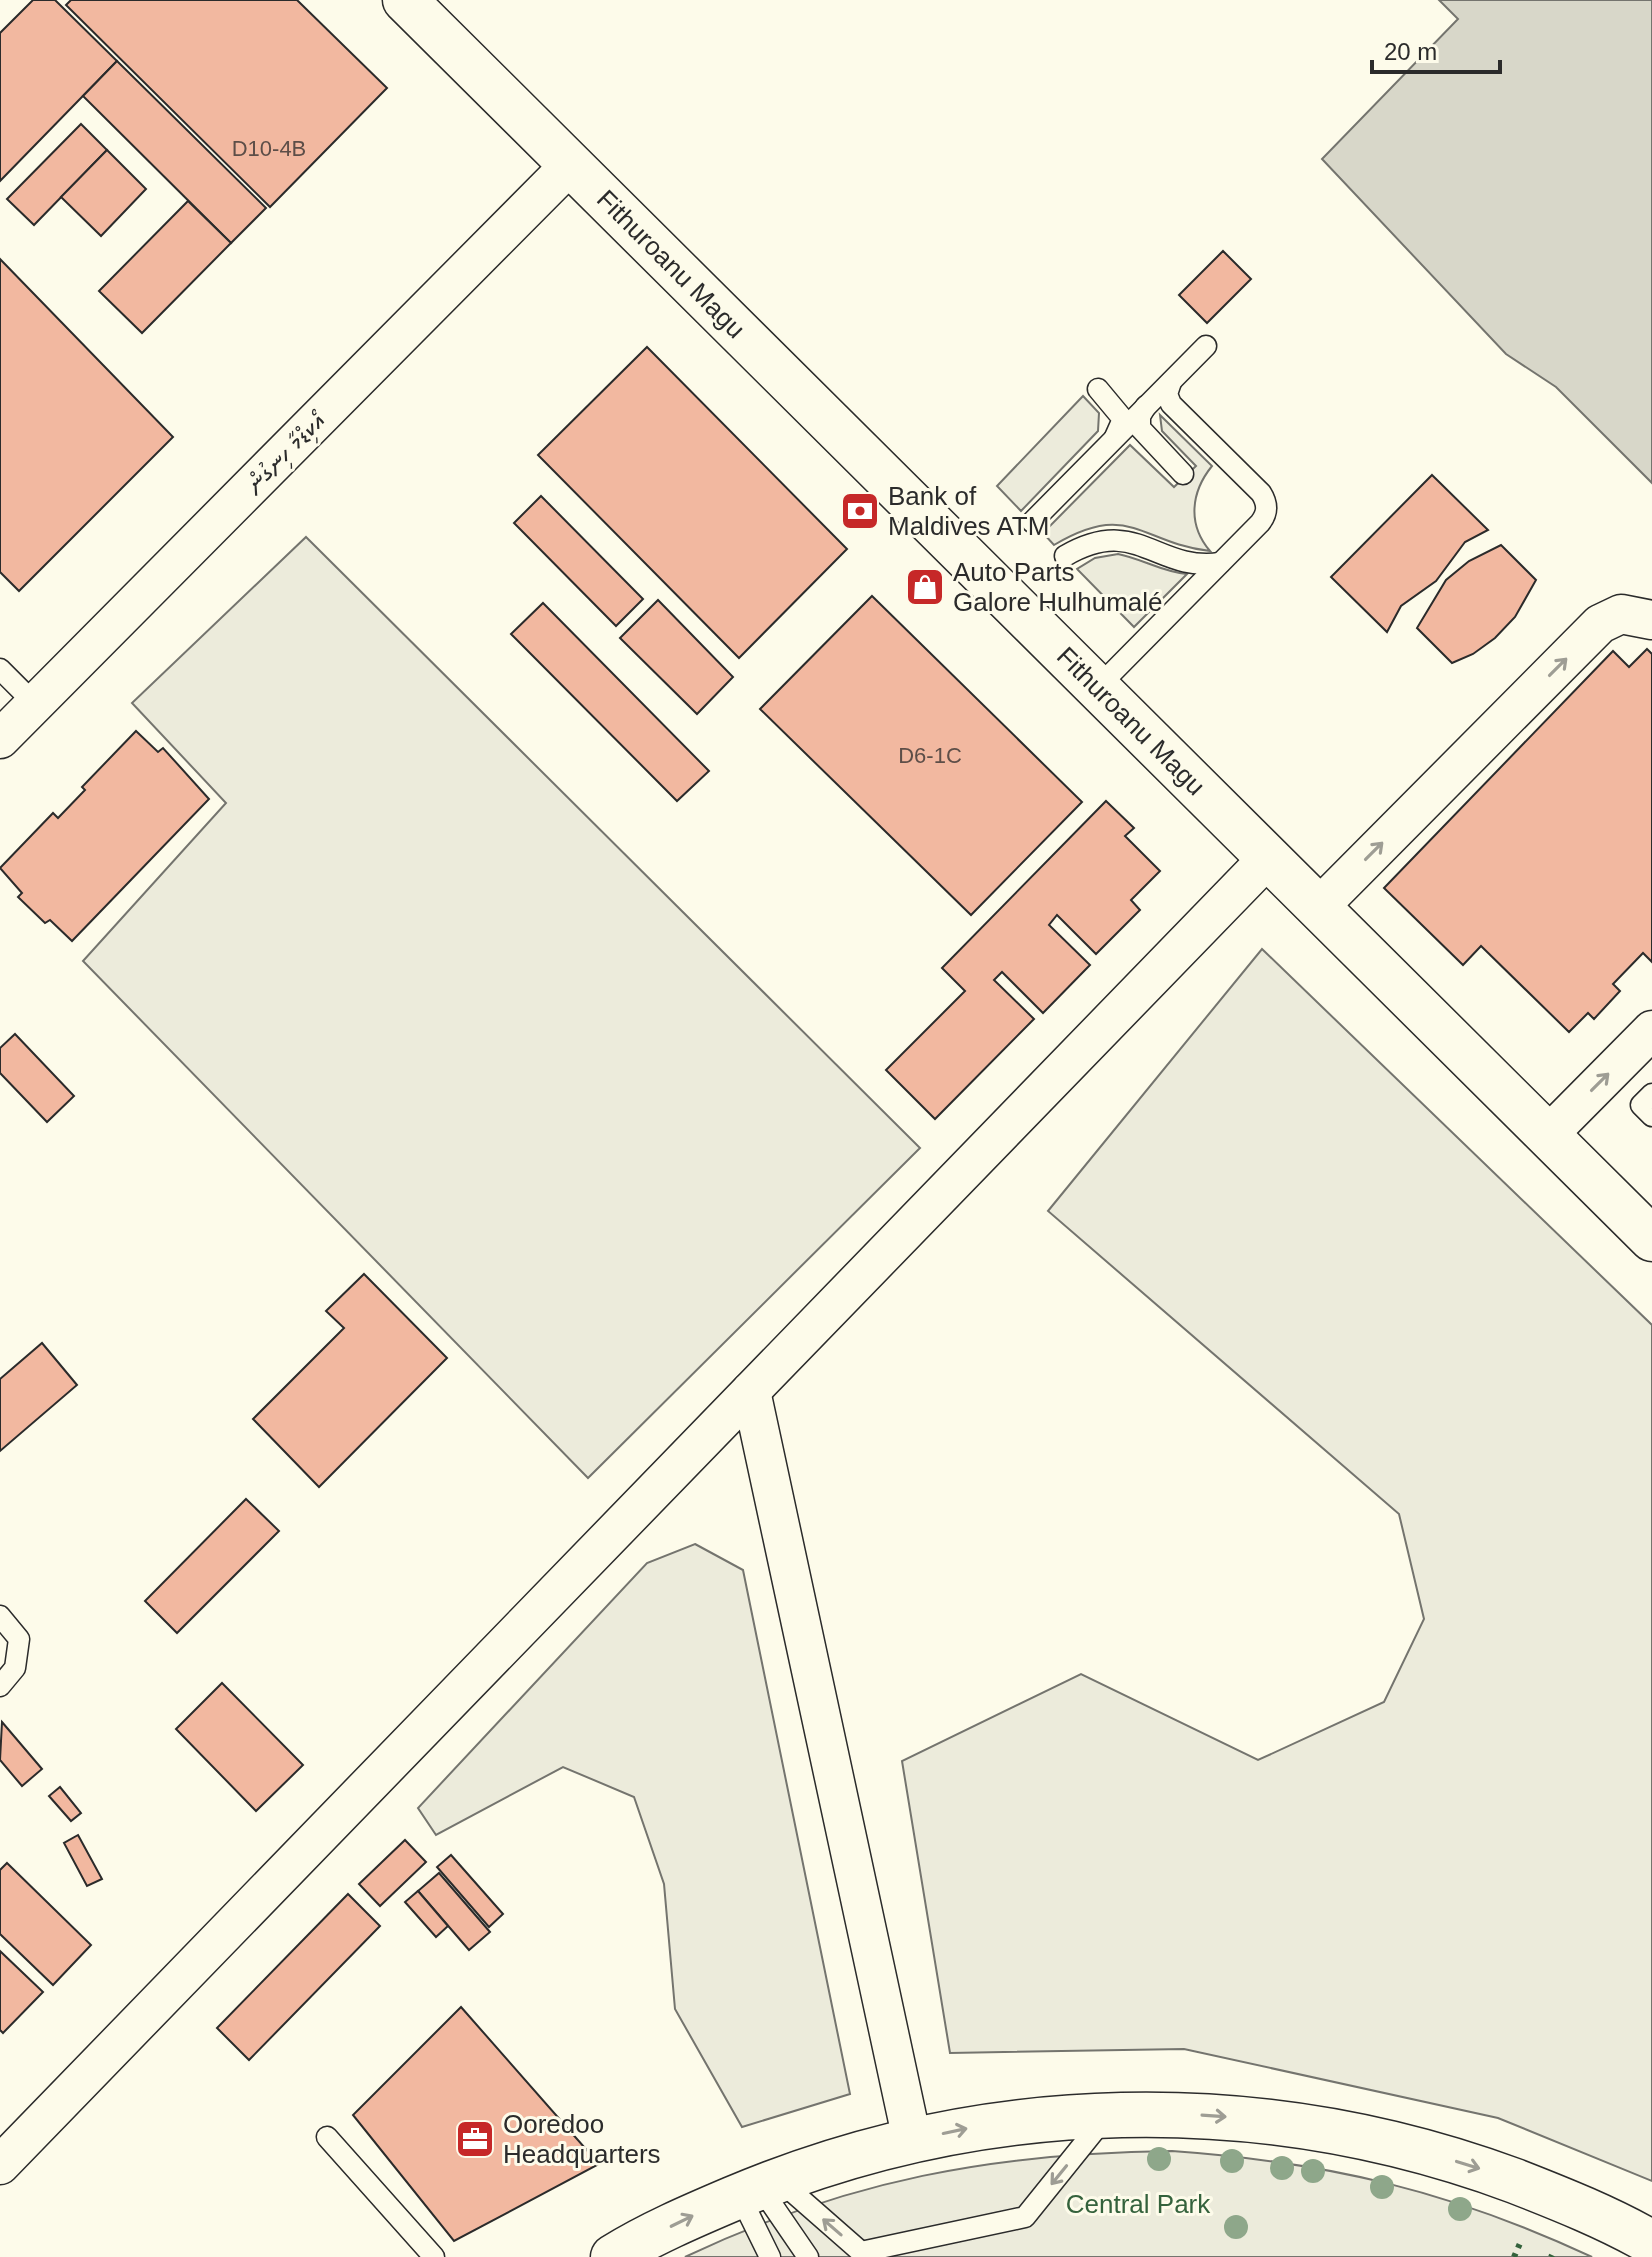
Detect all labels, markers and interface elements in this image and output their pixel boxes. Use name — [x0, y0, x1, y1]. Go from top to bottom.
scale bar — [1372, 24, 1500, 74]
text: 20 m — [1384, 38, 1437, 65]
house number: D10-4B — [232, 136, 306, 161]
street label: Fithuroanu Magu — [591, 184, 751, 344]
street label: އޯކިޑްމާ ހިނގުން — [237, 404, 334, 501]
place label: Bank of Maldives ATM — [888, 481, 1049, 541]
bank icon: Bank of Maldives ATM — [839, 490, 881, 532]
place label: Auto Parts Galore Hulhumalé — [953, 557, 1163, 617]
shop icon: Auto Parts Galore Hulhumalé — [904, 566, 946, 608]
street label: Fithuroanu Magu — [1051, 641, 1211, 801]
one-way arrow — [1548, 657, 1567, 677]
house number: D6-1C — [898, 743, 962, 768]
one-way arrow — [1364, 842, 1383, 861]
one-way arrow — [1590, 1073, 1609, 1092]
place label: Ooredoo Headquarters — [503, 2109, 661, 2169]
one-way arrow — [1200, 2109, 1227, 2124]
office icon: Ooredoo Headquarters — [454, 2118, 496, 2160]
one-way arrow — [941, 2122, 967, 2137]
one-way arrow — [1455, 2158, 1481, 2173]
one-way arrow — [1050, 2164, 1068, 2185]
park label: Central Park — [1066, 2189, 1211, 2219]
one-way arrow — [670, 2213, 694, 2228]
one-way arrow — [823, 2218, 843, 2236]

